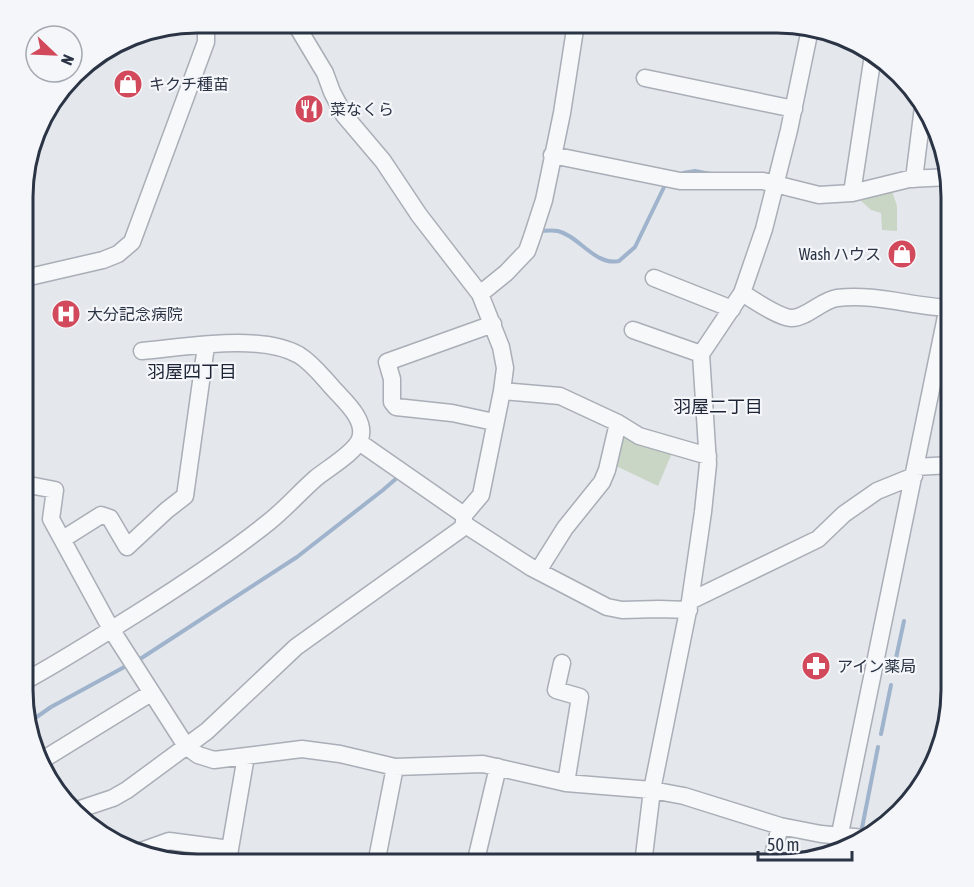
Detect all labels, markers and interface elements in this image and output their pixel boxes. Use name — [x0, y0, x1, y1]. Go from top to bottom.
north arrow — [24, 24, 84, 84]
text: N — [58, 52, 78, 68]
shop icon: キクチ種苗 — [112, 68, 144, 100]
place label: キクチ種苗 — [149, 75, 229, 93]
restaurant icon: 菜なくら — [293, 93, 325, 125]
place label: 菜なくら — [330, 100, 394, 118]
shop icon: Wash ハウス — [886, 238, 918, 270]
place label: Wash ハウス — [799, 245, 881, 263]
hospital icon: 大分記念病院 — [50, 298, 82, 330]
place label: 大分記念病院 — [87, 305, 183, 323]
district label: 羽屋四丁目 — [147, 361, 237, 382]
district label: 羽屋二丁目 — [673, 396, 763, 417]
pharmacy icon: アイン薬局 — [800, 650, 832, 682]
place label: アイン薬局 — [837, 657, 916, 675]
scale bar — [758, 824, 852, 862]
text: 50 m — [767, 834, 799, 855]

